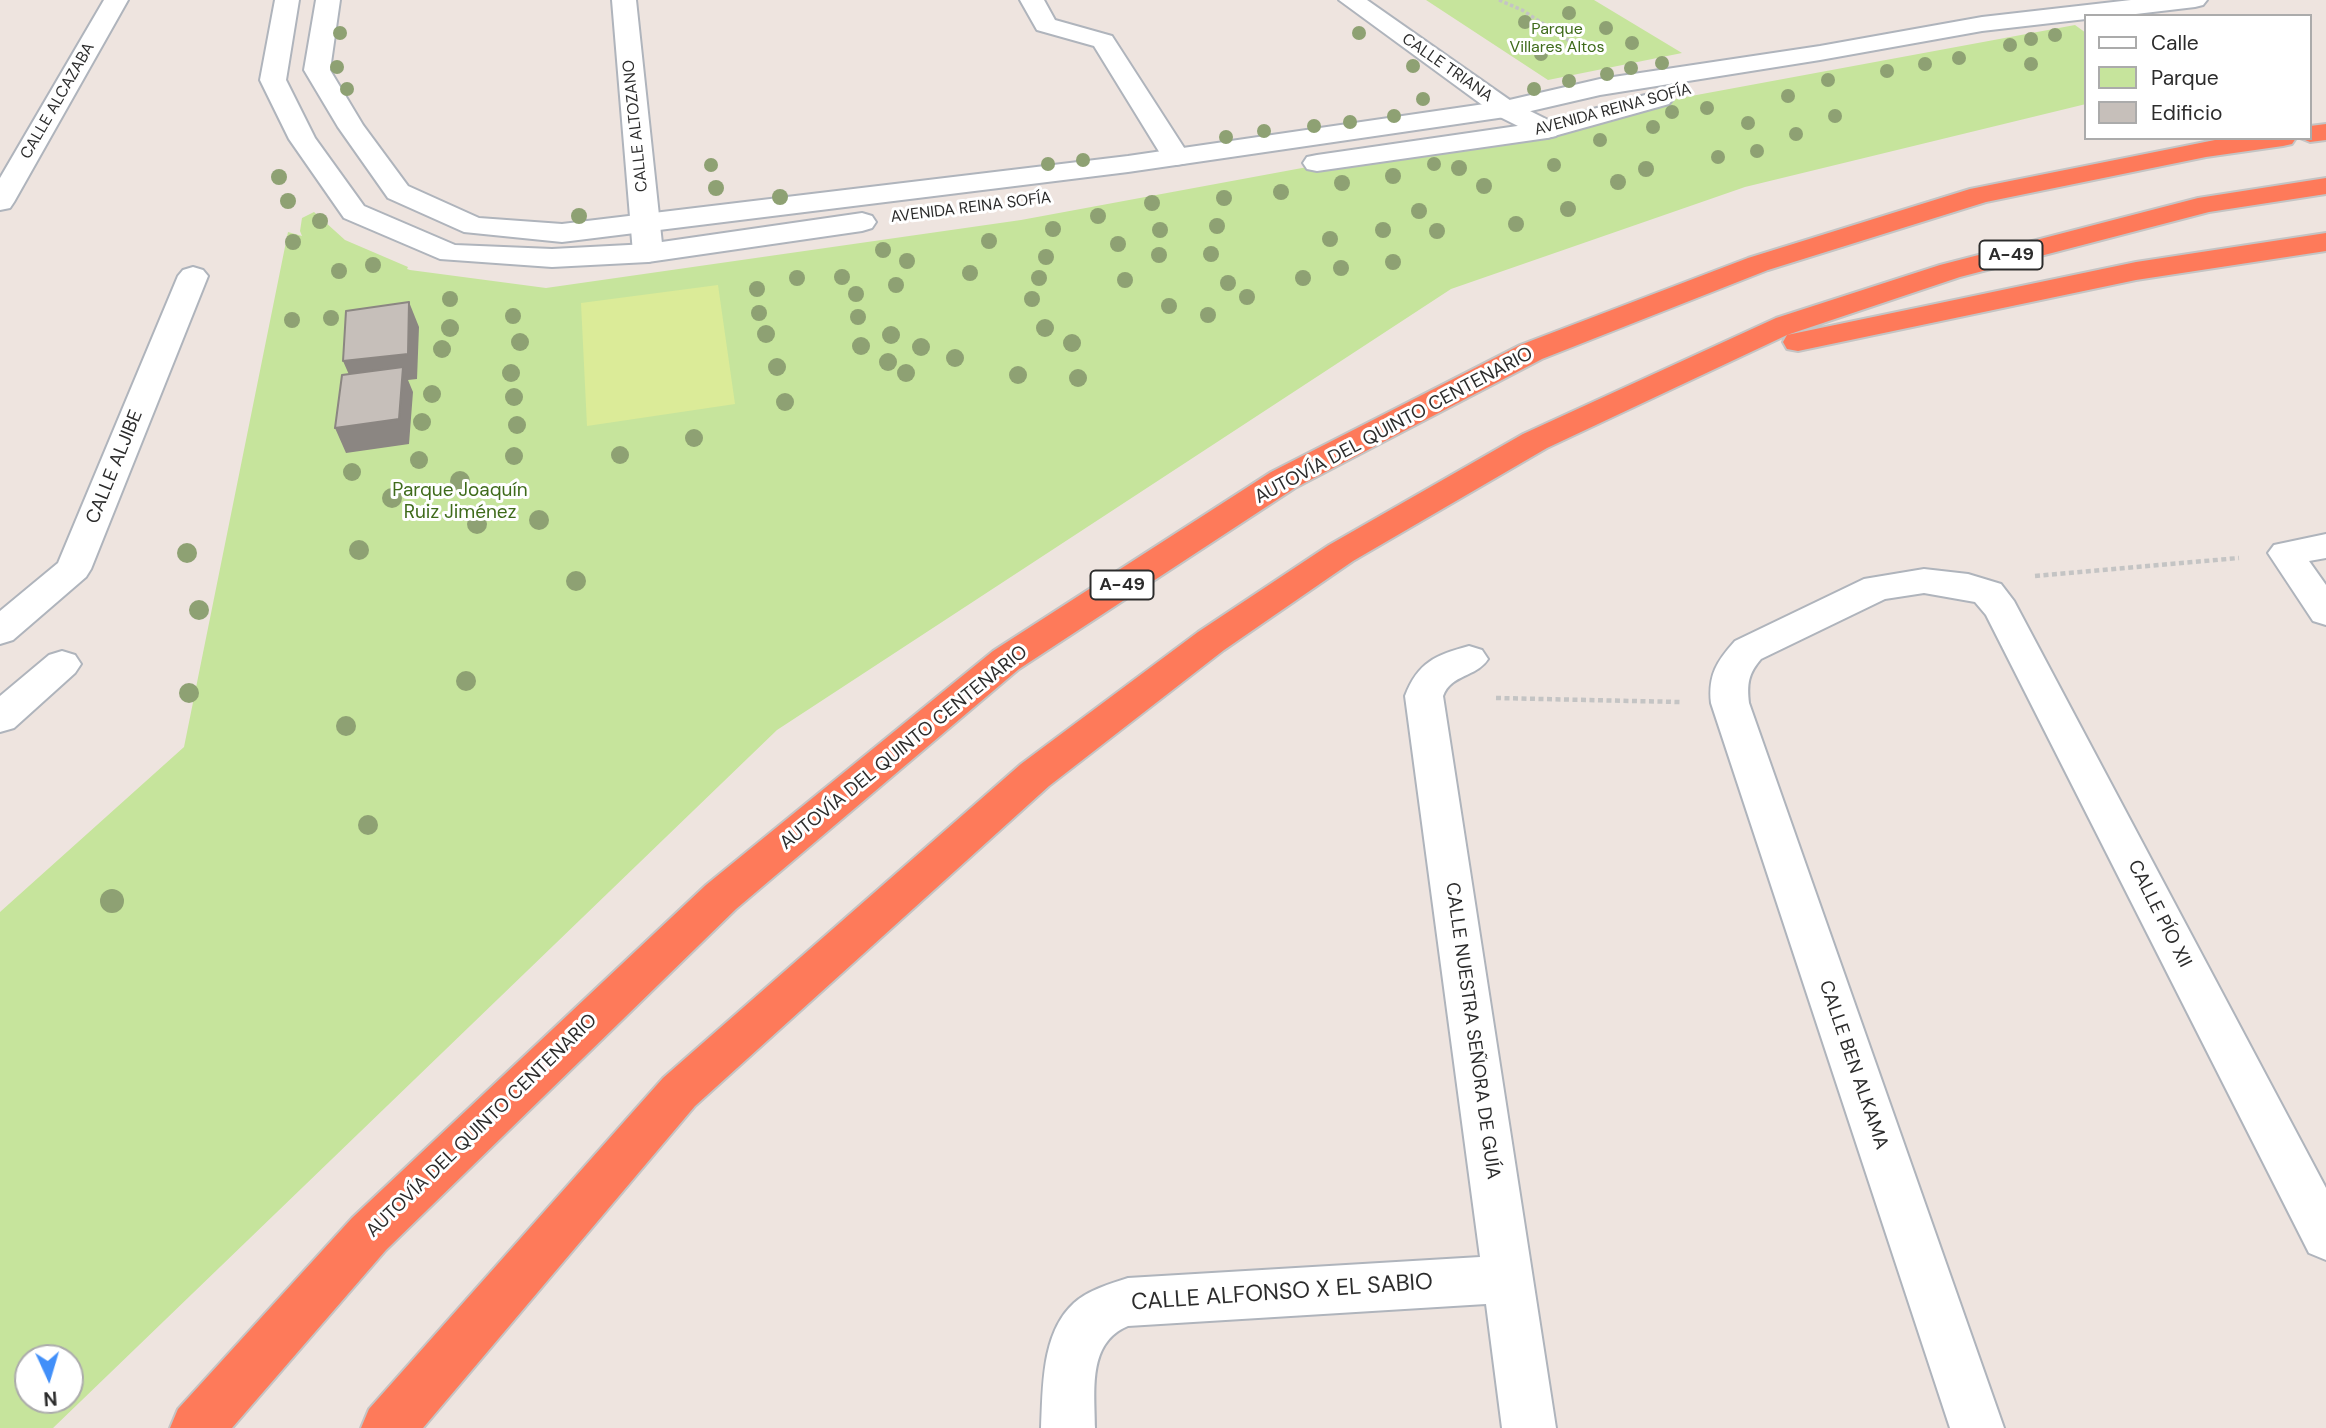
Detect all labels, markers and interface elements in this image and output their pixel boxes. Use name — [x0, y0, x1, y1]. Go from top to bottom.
legend — [2084, 14, 2312, 140]
park label: Parque Villares Altos — [1509, 20, 1605, 58]
text: Calle — [2151, 29, 2199, 57]
street label: CALLE TRIANA — [1398, 30, 1496, 106]
street label: CALLE ALCAZABA — [17, 39, 99, 163]
street label: CALLE ALTOZANO — [620, 59, 652, 193]
text: Parque — [2151, 64, 2219, 92]
street label: AVENIDA REINA SOFÍA — [1533, 80, 1693, 140]
text: Edificio — [2151, 99, 2222, 127]
street label: AVENIDA REINA SOFÍA — [890, 189, 1052, 227]
road number: A-49 — [1980, 241, 2042, 270]
street label: AUTOVÍA DEL QUINTO CENTENARIO — [1251, 343, 1537, 509]
street label: CALLE ALJIBE — [82, 407, 148, 527]
park label: Parque Joaquín Ruiz Jiménez — [392, 480, 528, 524]
road number: A-49 — [1090, 570, 1154, 600]
street label: AUTOVÍA DEL QUINTO CENTENARIO — [776, 641, 1032, 855]
street label: CALLE PÍO XII — [2122, 857, 2196, 971]
street label: CALLE NUESTRA SEÑORA DE GUÍA — [1440, 881, 1504, 1181]
street label: CALLE BEN ALKAMA — [1813, 978, 1893, 1152]
street label: AUTOVÍA DEL QUINTO CENTENARIO — [362, 1009, 602, 1243]
street label: CALLE ALFONSO X EL SABIO — [1130, 1269, 1434, 1317]
north arrow — [14, 1344, 84, 1414]
text: N — [43, 1385, 58, 1411]

